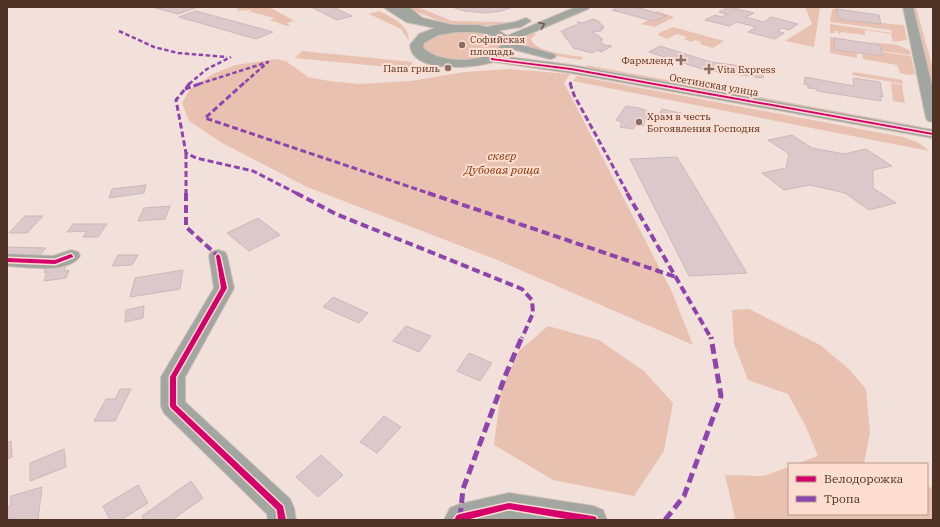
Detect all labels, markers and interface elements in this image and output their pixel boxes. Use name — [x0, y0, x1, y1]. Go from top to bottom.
one-way arrow — [537, 22, 545, 30]
place label: Софийская площадь — [470, 33, 525, 58]
marker: Софийская площадь — [457, 40, 467, 50]
place label: Фармленд — [622, 54, 673, 67]
marker: Фармленд — [676, 55, 686, 65]
place label: Папа гриль — [383, 62, 441, 75]
marker: Папа гриль — [443, 63, 453, 73]
place label: Vita Express — [717, 63, 776, 76]
marker: Vita Express — [704, 64, 714, 74]
street label: Осетинская улица — [668, 71, 760, 99]
place label: Храм в честь Богоявления Господня — [647, 110, 760, 135]
marker: Храм в честь Богоявления Господня — [634, 117, 644, 127]
park label: сквер Дубовая роща — [462, 148, 540, 177]
legend — [788, 463, 928, 515]
text: Велодорожка — [824, 471, 904, 486]
text: Тропа — [824, 491, 861, 506]

